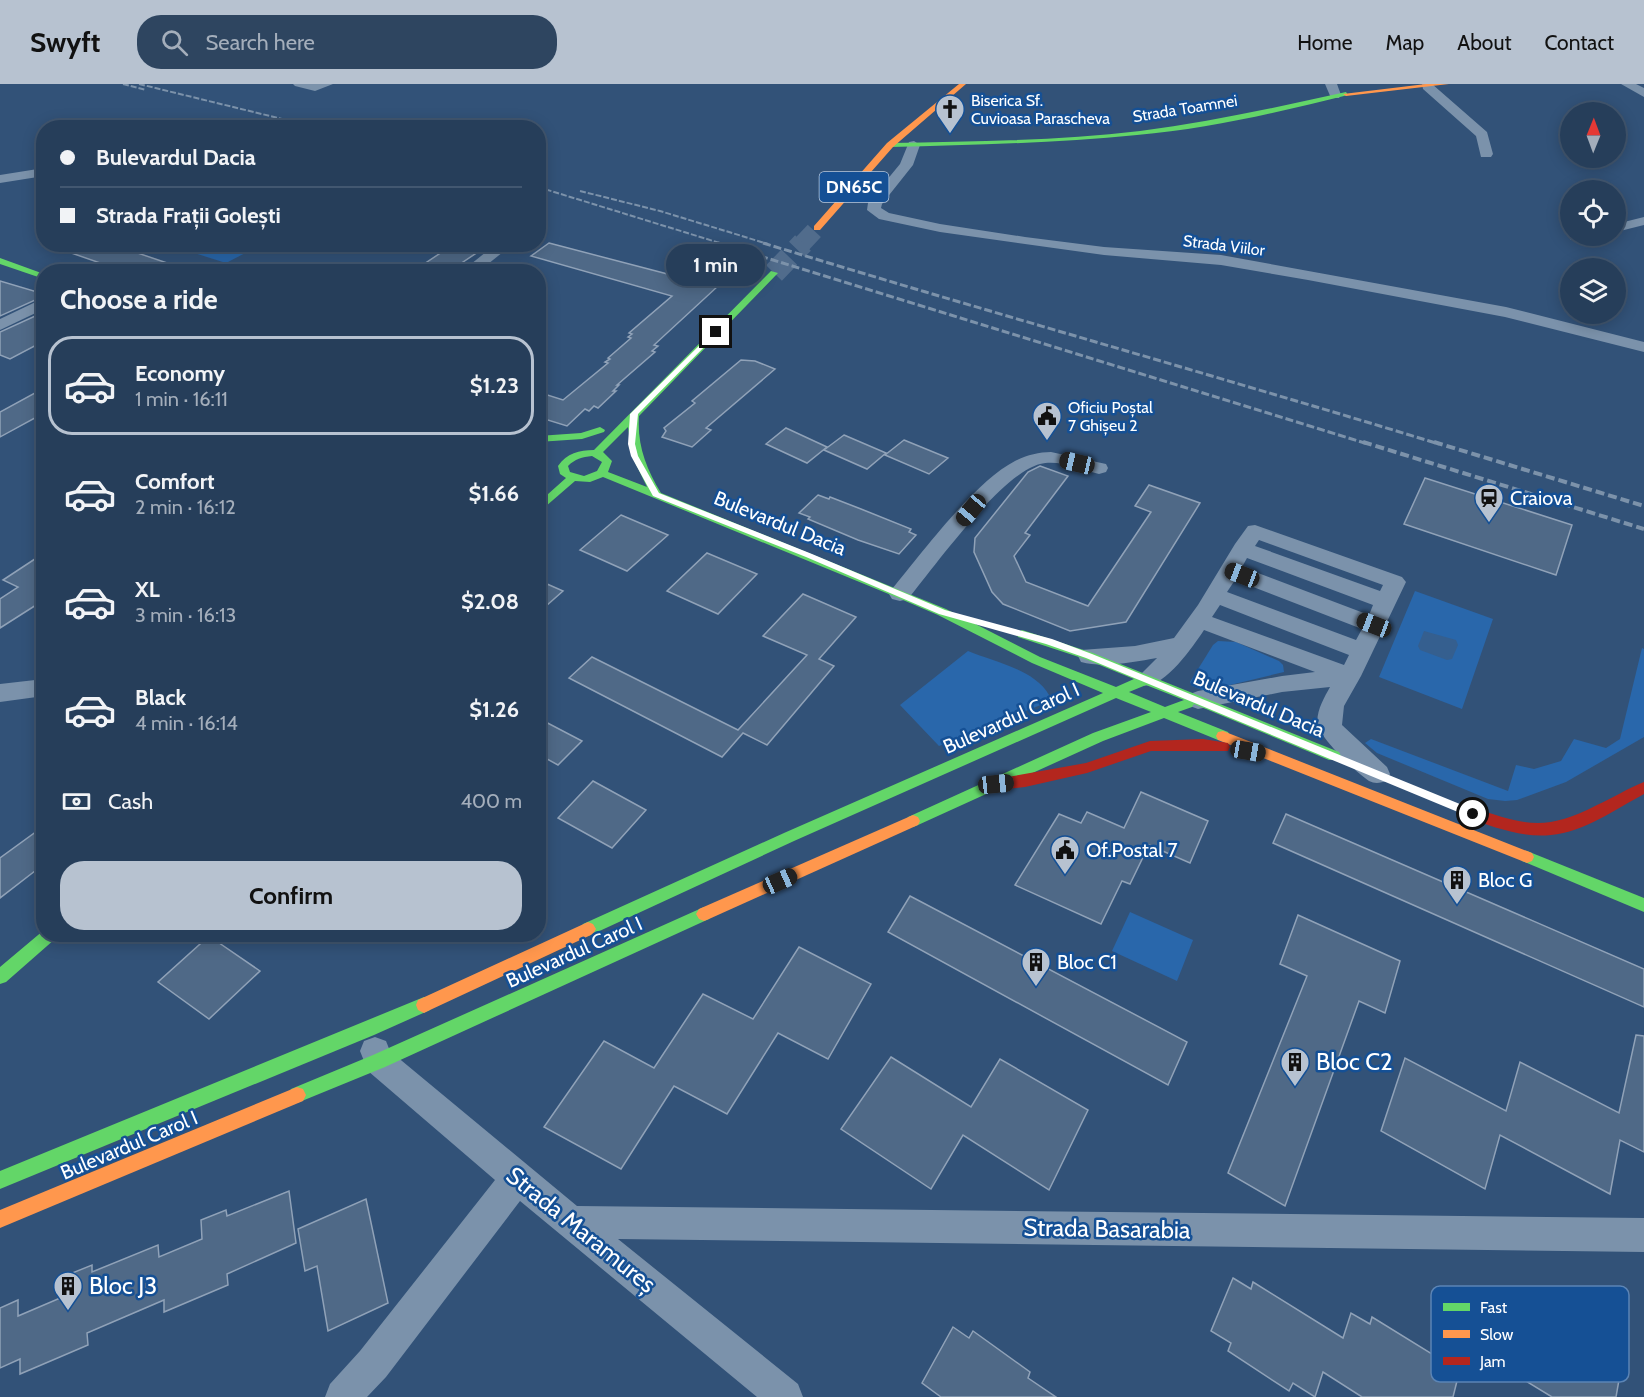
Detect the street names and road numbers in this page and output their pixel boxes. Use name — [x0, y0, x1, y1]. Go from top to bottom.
street label: Strada Toamnei — [1131, 91, 1239, 126]
road number: DN65C — [820, 172, 888, 202]
street label: Strada Viilor — [1182, 231, 1267, 260]
street label: Bulevardul Dacia — [711, 486, 850, 561]
street label: Bulevardul Dacia — [1190, 666, 1329, 743]
street label: Bulevardul Carol I — [939, 677, 1083, 759]
street label: Bulevardul Carol I — [502, 911, 646, 993]
street label: Bulevardul Carol I — [57, 1105, 201, 1185]
street label: Strada Maramureș — [500, 1160, 662, 1300]
street label: Strada Basarabia — [1023, 1213, 1191, 1244]

